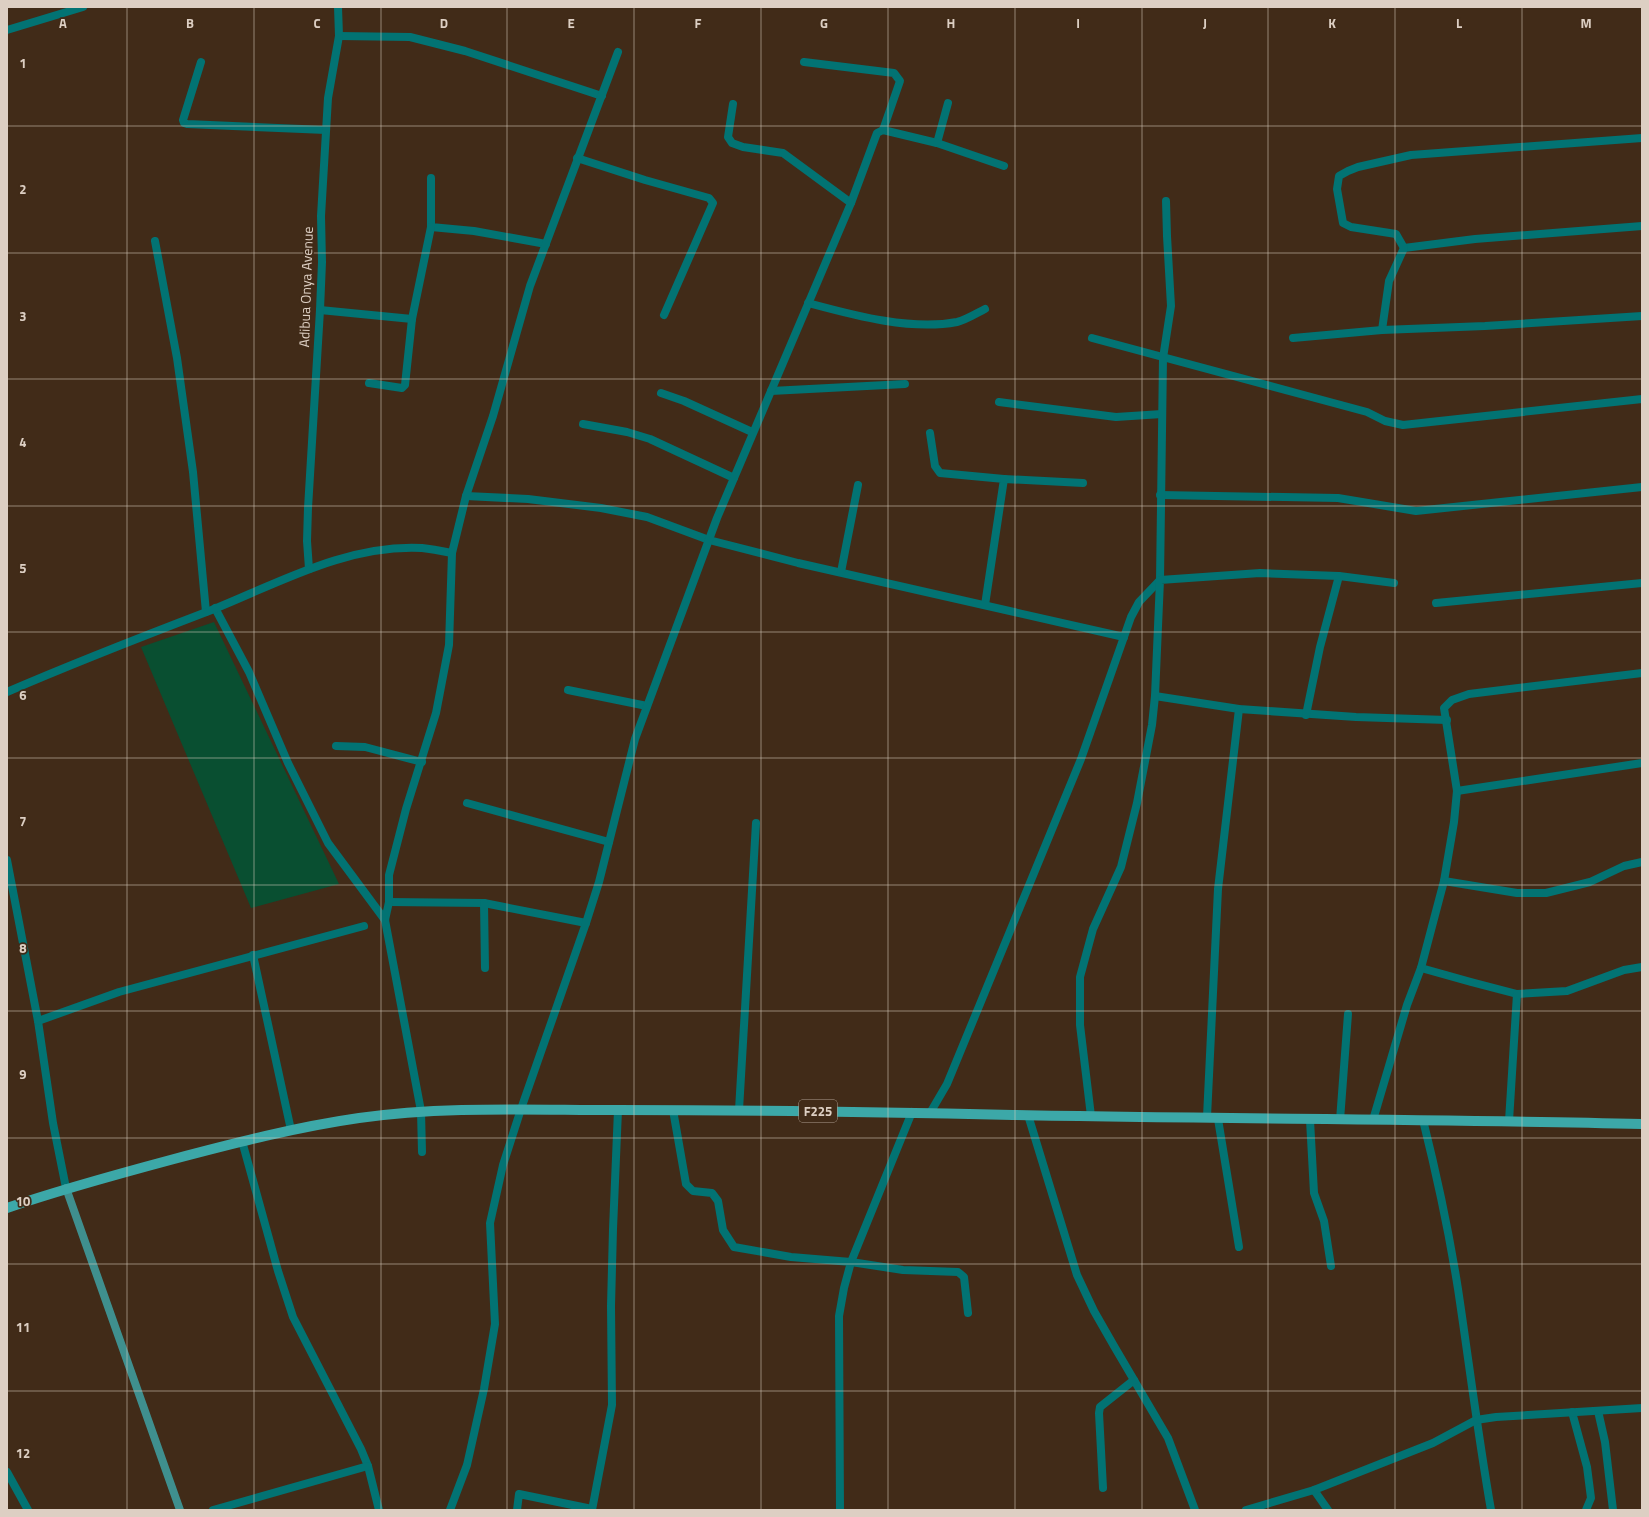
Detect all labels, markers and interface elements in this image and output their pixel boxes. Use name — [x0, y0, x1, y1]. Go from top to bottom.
text: A — [59, 13, 67, 33]
text: B — [186, 13, 194, 33]
text: C — [313, 13, 321, 33]
text: D — [440, 13, 448, 33]
text: E — [567, 13, 575, 33]
text: F — [695, 13, 702, 33]
text: G — [820, 13, 828, 33]
text: H — [947, 13, 955, 33]
text: I — [1076, 13, 1080, 33]
text: J — [1203, 13, 1207, 33]
text: K — [1328, 13, 1336, 33]
text: L — [1456, 13, 1462, 33]
text: M — [1580, 13, 1592, 33]
text: 1 — [19, 53, 27, 73]
text: 2 — [19, 179, 27, 199]
street label: Adibua Onya Avenue — [293, 226, 318, 348]
text: 3 — [19, 306, 27, 326]
text: 4 — [19, 432, 27, 452]
text: 5 — [19, 558, 27, 578]
text: 6 — [19, 685, 27, 705]
text: 7 — [19, 811, 27, 831]
text: 8 — [19, 938, 27, 958]
text: 9 — [19, 1064, 27, 1084]
road number: F225 — [799, 1100, 837, 1122]
text: 10 — [16, 1191, 30, 1211]
text: 11 — [16, 1317, 30, 1337]
text: 12 — [16, 1443, 30, 1463]

